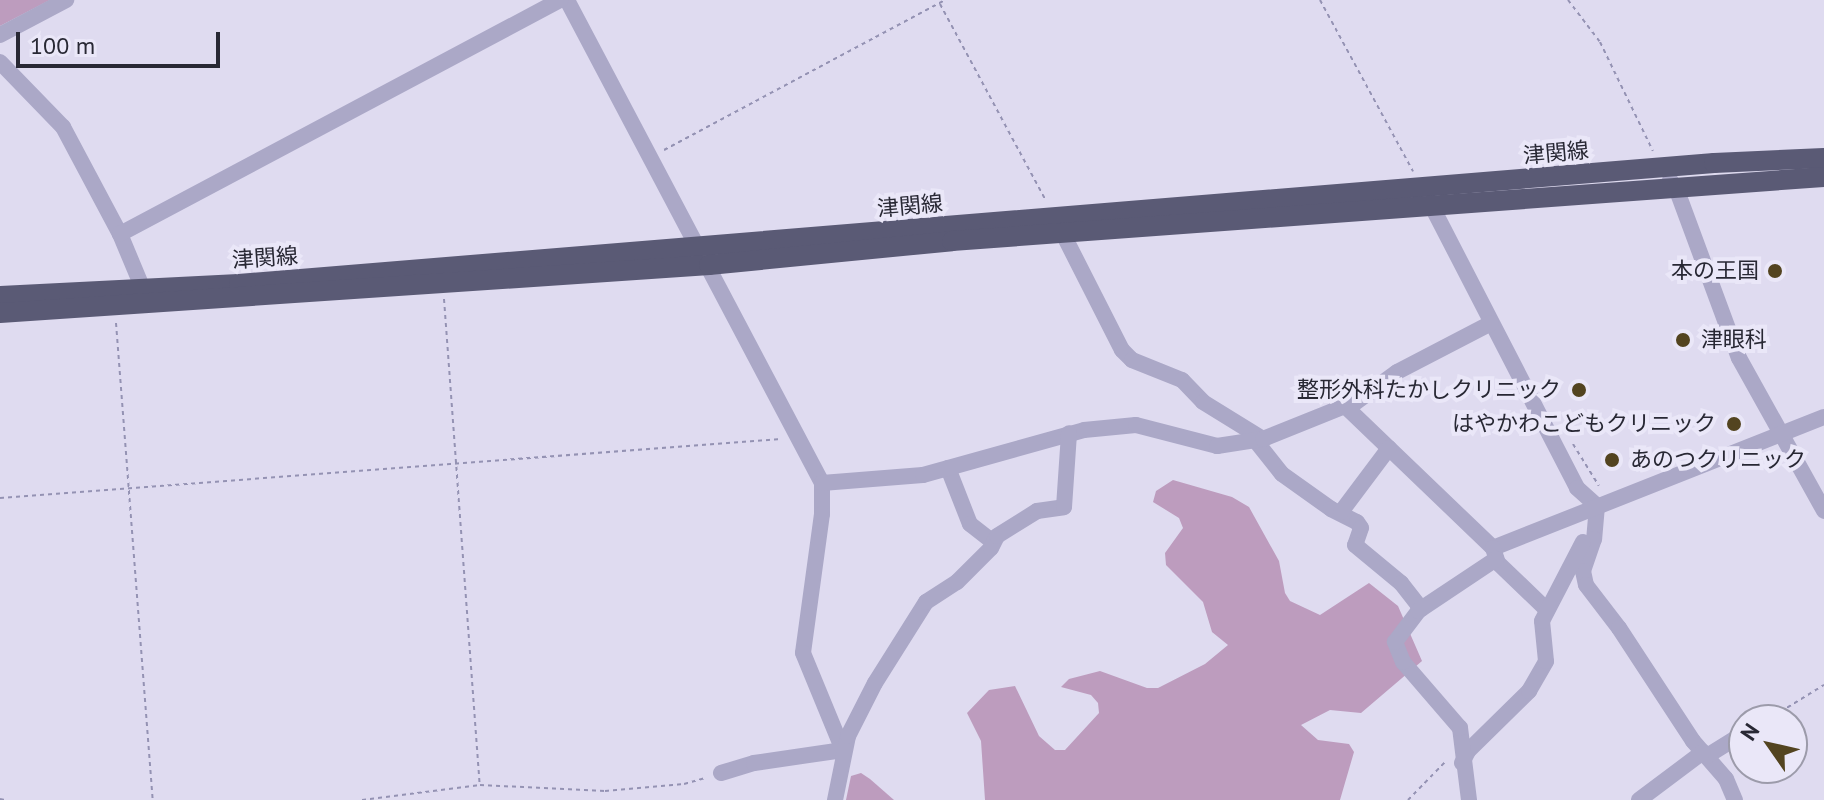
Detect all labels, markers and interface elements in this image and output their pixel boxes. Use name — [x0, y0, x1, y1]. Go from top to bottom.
scale bar — [20, 16, 224, 66]
text: 100 m — [30, 30, 95, 61]
street label: 津関線 — [1522, 137, 1590, 169]
street label: 津関線 — [876, 190, 944, 222]
street label: 津関線 — [231, 243, 299, 273]
place label: 本の王国 — [1671, 258, 1759, 284]
marker: 本の王国 — [1766, 262, 1784, 280]
place label: 津眼科 — [1701, 327, 1767, 353]
marker: 津眼科 — [1672, 329, 1694, 351]
place label: 整形外科たかしクリニック — [1297, 377, 1561, 403]
marker: 整形外科たかしクリニック — [1568, 379, 1590, 401]
place label: はやかわこどもクリニック — [1452, 411, 1716, 437]
marker: はやかわこどもクリニック — [1723, 413, 1745, 435]
place label: あのつクリニック — [1630, 447, 1806, 473]
marker: あのつクリニック — [1601, 449, 1623, 471]
north arrow — [1728, 704, 1808, 784]
text: N — [1734, 718, 1765, 746]

